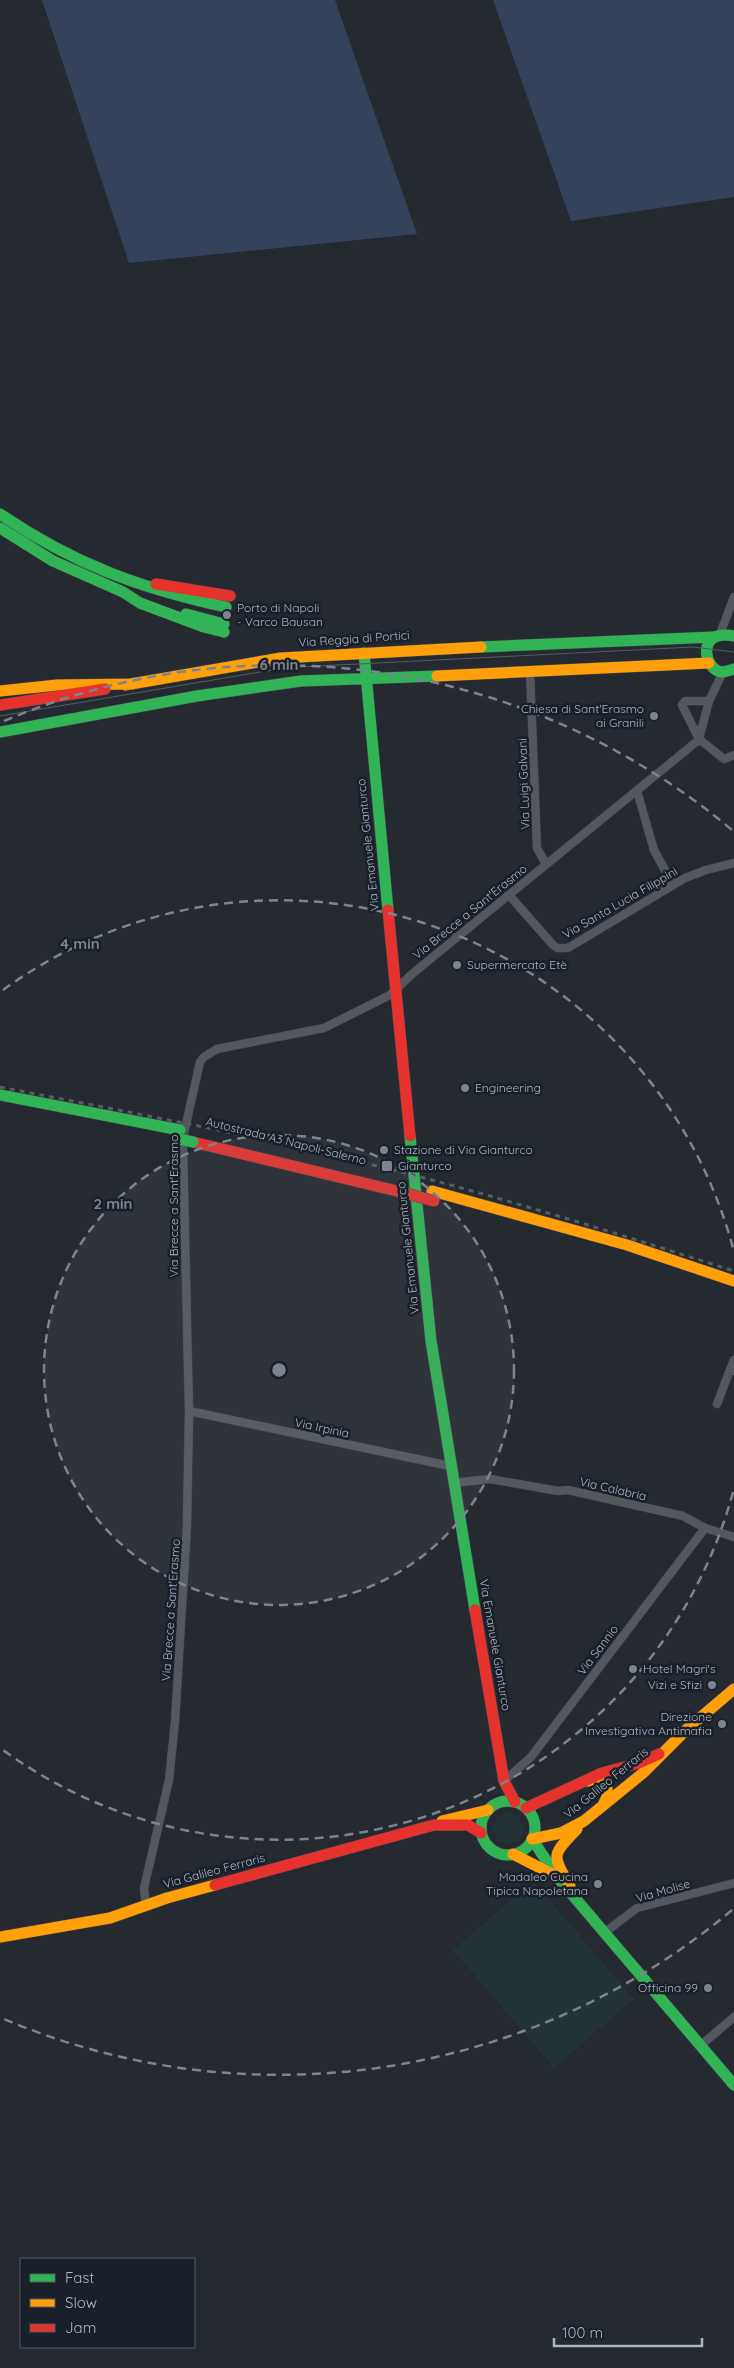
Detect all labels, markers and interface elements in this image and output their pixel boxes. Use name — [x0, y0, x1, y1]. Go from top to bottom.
place label: Porto di Napoli - Varco Bausan — [237, 600, 323, 629]
marker: Porto di Napoli - Varco Bausan — [221, 609, 233, 621]
street label: Via Reggia di Portici — [298, 627, 410, 650]
text: 6 min — [260, 655, 298, 674]
place label: Chiesa di Sant'Erasmo ai Granili — [521, 701, 644, 730]
marker: Chiesa di Sant'Erasmo ai Granili — [648, 710, 660, 722]
street label: Via Luigi Galvani — [514, 738, 533, 830]
street label: Via Emanuele Gianturco — [353, 778, 382, 912]
street label: Via Brecce a Sant'Erasmo — [409, 861, 530, 962]
street label: Via Santa Lucia Filippini — [559, 863, 680, 942]
text: 4 min — [60, 934, 100, 953]
place label: Supermercato Etè — [467, 957, 567, 972]
marker: Supermercato Etè — [451, 959, 463, 971]
place label: Engineering — [475, 1080, 541, 1095]
marker: Engineering — [459, 1082, 471, 1094]
street label: Autostrada A3 Napoli-Salerno — [204, 1113, 368, 1168]
street label: Via Brecce a Sant'Erasmo — [166, 1135, 181, 1277]
place label: Stazione di Via Gianturco — [394, 1142, 533, 1157]
marker: Stazione di Via Gianturco — [378, 1144, 390, 1156]
place label: Gianturco — [398, 1158, 452, 1173]
marker: Gianturco — [380, 1159, 394, 1173]
street label: Via Emanuele Gianturco — [393, 1181, 422, 1315]
text: 2 min — [93, 1194, 133, 1213]
centre of rings — [270, 1361, 288, 1379]
street label: Via Irpinia — [293, 1414, 351, 1441]
street label: Via Calabria — [578, 1474, 648, 1503]
street label: Via Brecce a Sant'Erasmo — [158, 1538, 183, 1682]
street label: Via Emanuele Gianturco — [477, 1578, 514, 1712]
street label: Via Sannio — [574, 1622, 621, 1678]
place label: Hotel Magri's — [643, 1661, 716, 1676]
marker: Hotel Magri's — [627, 1663, 639, 1675]
place label: Vizi e Sfizi — [648, 1677, 702, 1692]
marker: Vizi e Sfizi — [706, 1679, 718, 1691]
place label: Direzione Investigativa Antimafia — [585, 1709, 712, 1738]
marker: Direzione Investigativa Antimafia — [716, 1718, 728, 1730]
street label: Via Galileo Ferraris — [560, 1744, 651, 1821]
street label: Via Galileo Ferraris — [161, 1850, 267, 1891]
place label: Madaleo Cucina Tipica Napoletana — [486, 1869, 588, 1898]
street label: Via Molise — [634, 1876, 692, 1905]
marker: Madaleo Cucina Tipica Napoletana — [592, 1878, 604, 1890]
place label: Officina 99 — [638, 1980, 698, 1995]
marker: Officina 99 — [702, 1982, 714, 1994]
legend — [20, 2258, 195, 2348]
text: Fast — [65, 2268, 94, 2287]
text: Slow — [65, 2293, 97, 2312]
scale bar — [554, 2316, 702, 2348]
text: Jam — [65, 2318, 96, 2337]
text: 100 m — [562, 2323, 603, 2342]

